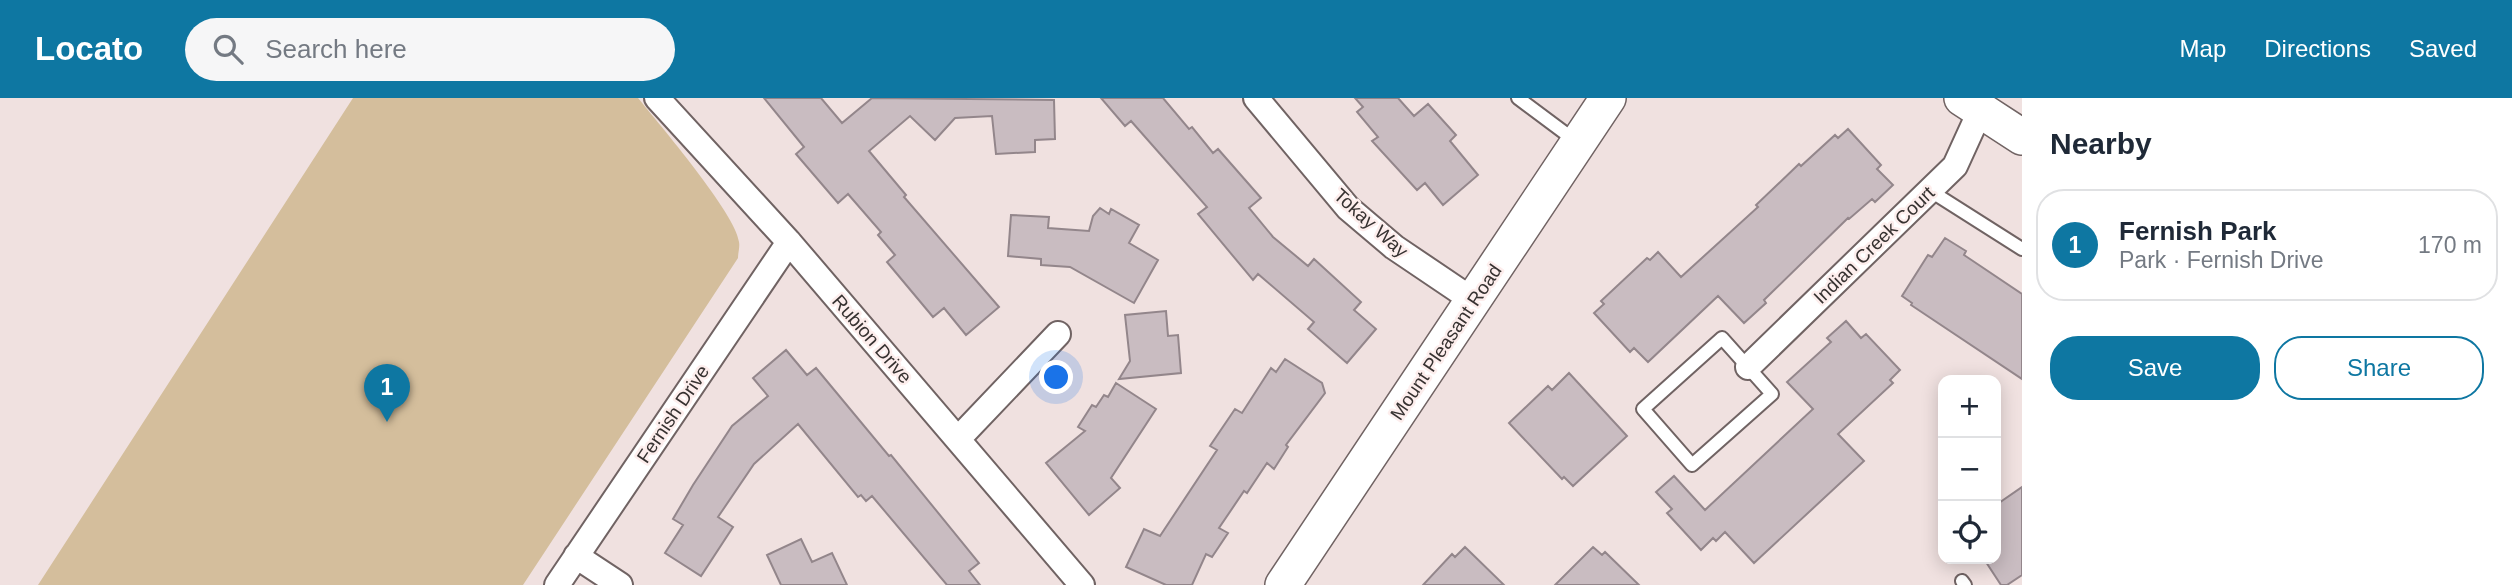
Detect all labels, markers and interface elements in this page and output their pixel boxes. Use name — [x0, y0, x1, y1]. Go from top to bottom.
search box — [185, 18, 675, 81]
text: Locato — [35, 30, 143, 67]
icon: search — [209, 30, 247, 68]
text: Search here — [265, 34, 407, 64]
text: Map — [2180, 35, 2226, 62]
text: Directions — [2264, 35, 2371, 62]
text: Saved — [2409, 35, 2477, 62]
text: Nearby — [2050, 127, 2152, 160]
street label: Indian Creek Court — [1809, 182, 1939, 308]
street label: Tokay Way — [1330, 184, 1413, 262]
text: Fernish Park — [2119, 216, 2277, 246]
text: 1 — [2069, 232, 2081, 258]
text: 170 m — [2418, 232, 2482, 258]
text: Park · Fernish Drive — [2119, 247, 2323, 273]
street label: Mount Pleasant Road — [1386, 260, 1506, 424]
street label: Rubion Drive — [828, 291, 916, 387]
button: Save — [2050, 336, 2260, 400]
button: Share — [2274, 336, 2484, 400]
your location — [1039, 360, 1073, 394]
street label: Fernish Drive — [633, 361, 713, 467]
pin: 1 — [364, 364, 410, 422]
map controls — [1938, 375, 2001, 564]
button: + — [1938, 375, 2001, 438]
button: − — [1938, 438, 2001, 501]
button: locate — [1938, 501, 2001, 564]

